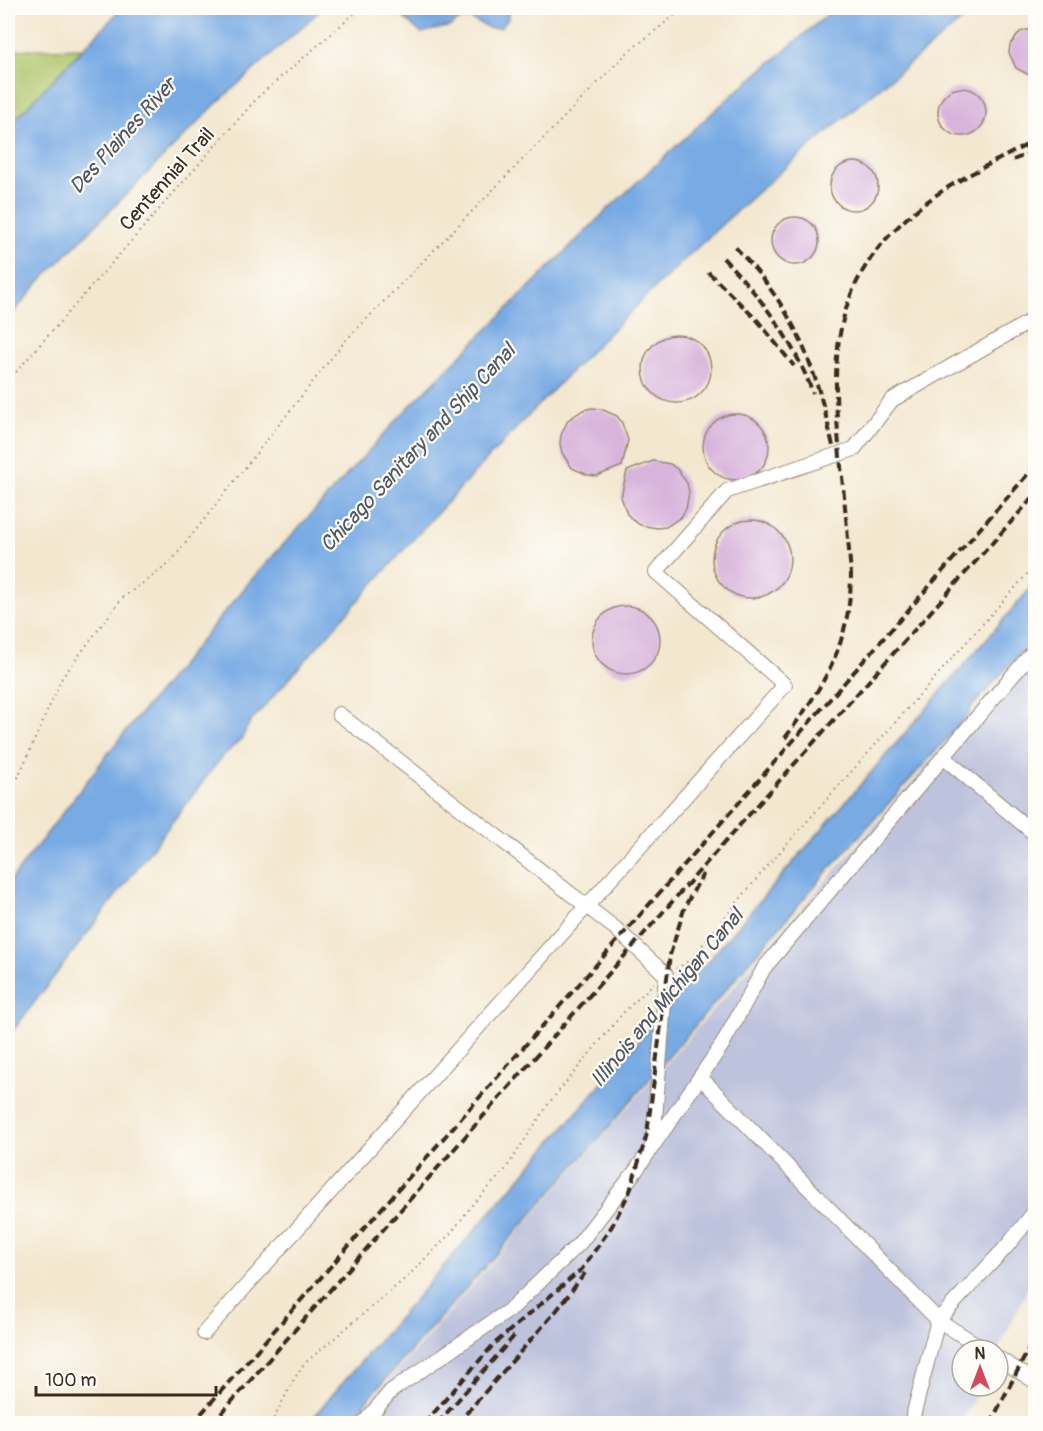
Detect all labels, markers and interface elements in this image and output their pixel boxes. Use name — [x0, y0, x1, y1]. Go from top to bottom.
water label: Des Plaines River — [64, 70, 184, 200]
street label: Centennial Trail — [114, 122, 220, 236]
water label: Chicago Sanitary and Ship Canal — [314, 337, 523, 558]
water label: Illinois and Michigan Canal — [584, 902, 751, 1093]
north arrow — [950, 1338, 1010, 1398]
text: N — [975, 1344, 986, 1364]
scale bar — [36, 1359, 216, 1397]
text: 100 m — [45, 1369, 97, 1392]

